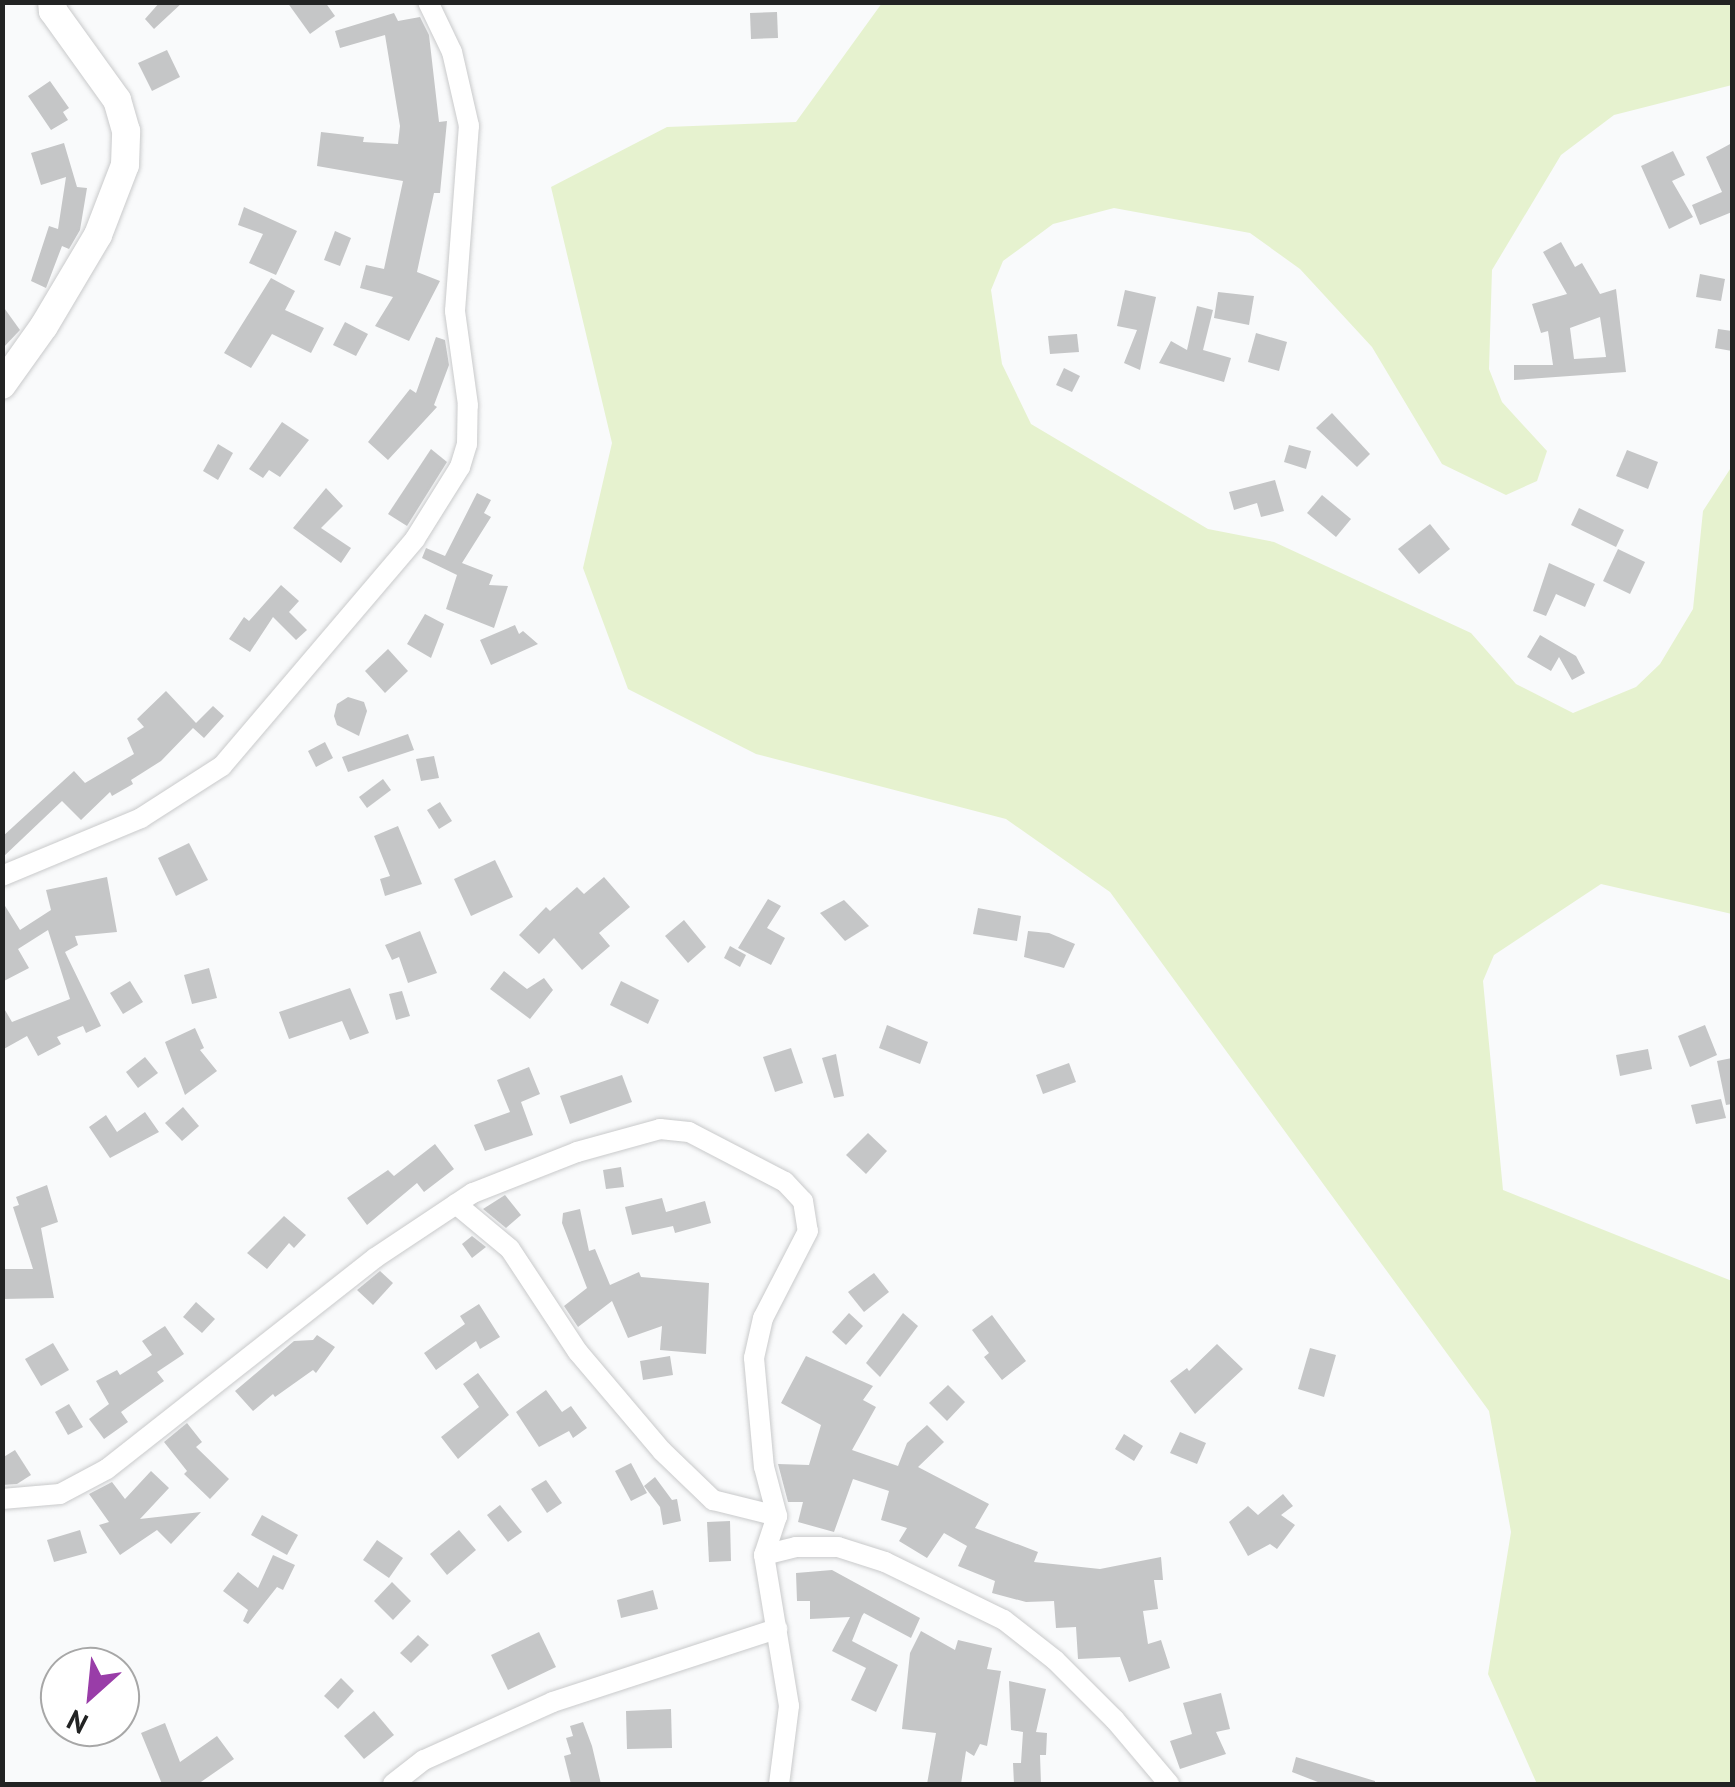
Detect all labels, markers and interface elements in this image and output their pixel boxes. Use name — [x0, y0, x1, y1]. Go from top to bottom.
north arrow — [40, 1647, 140, 1747]
text: N — [60, 1702, 94, 1743]

